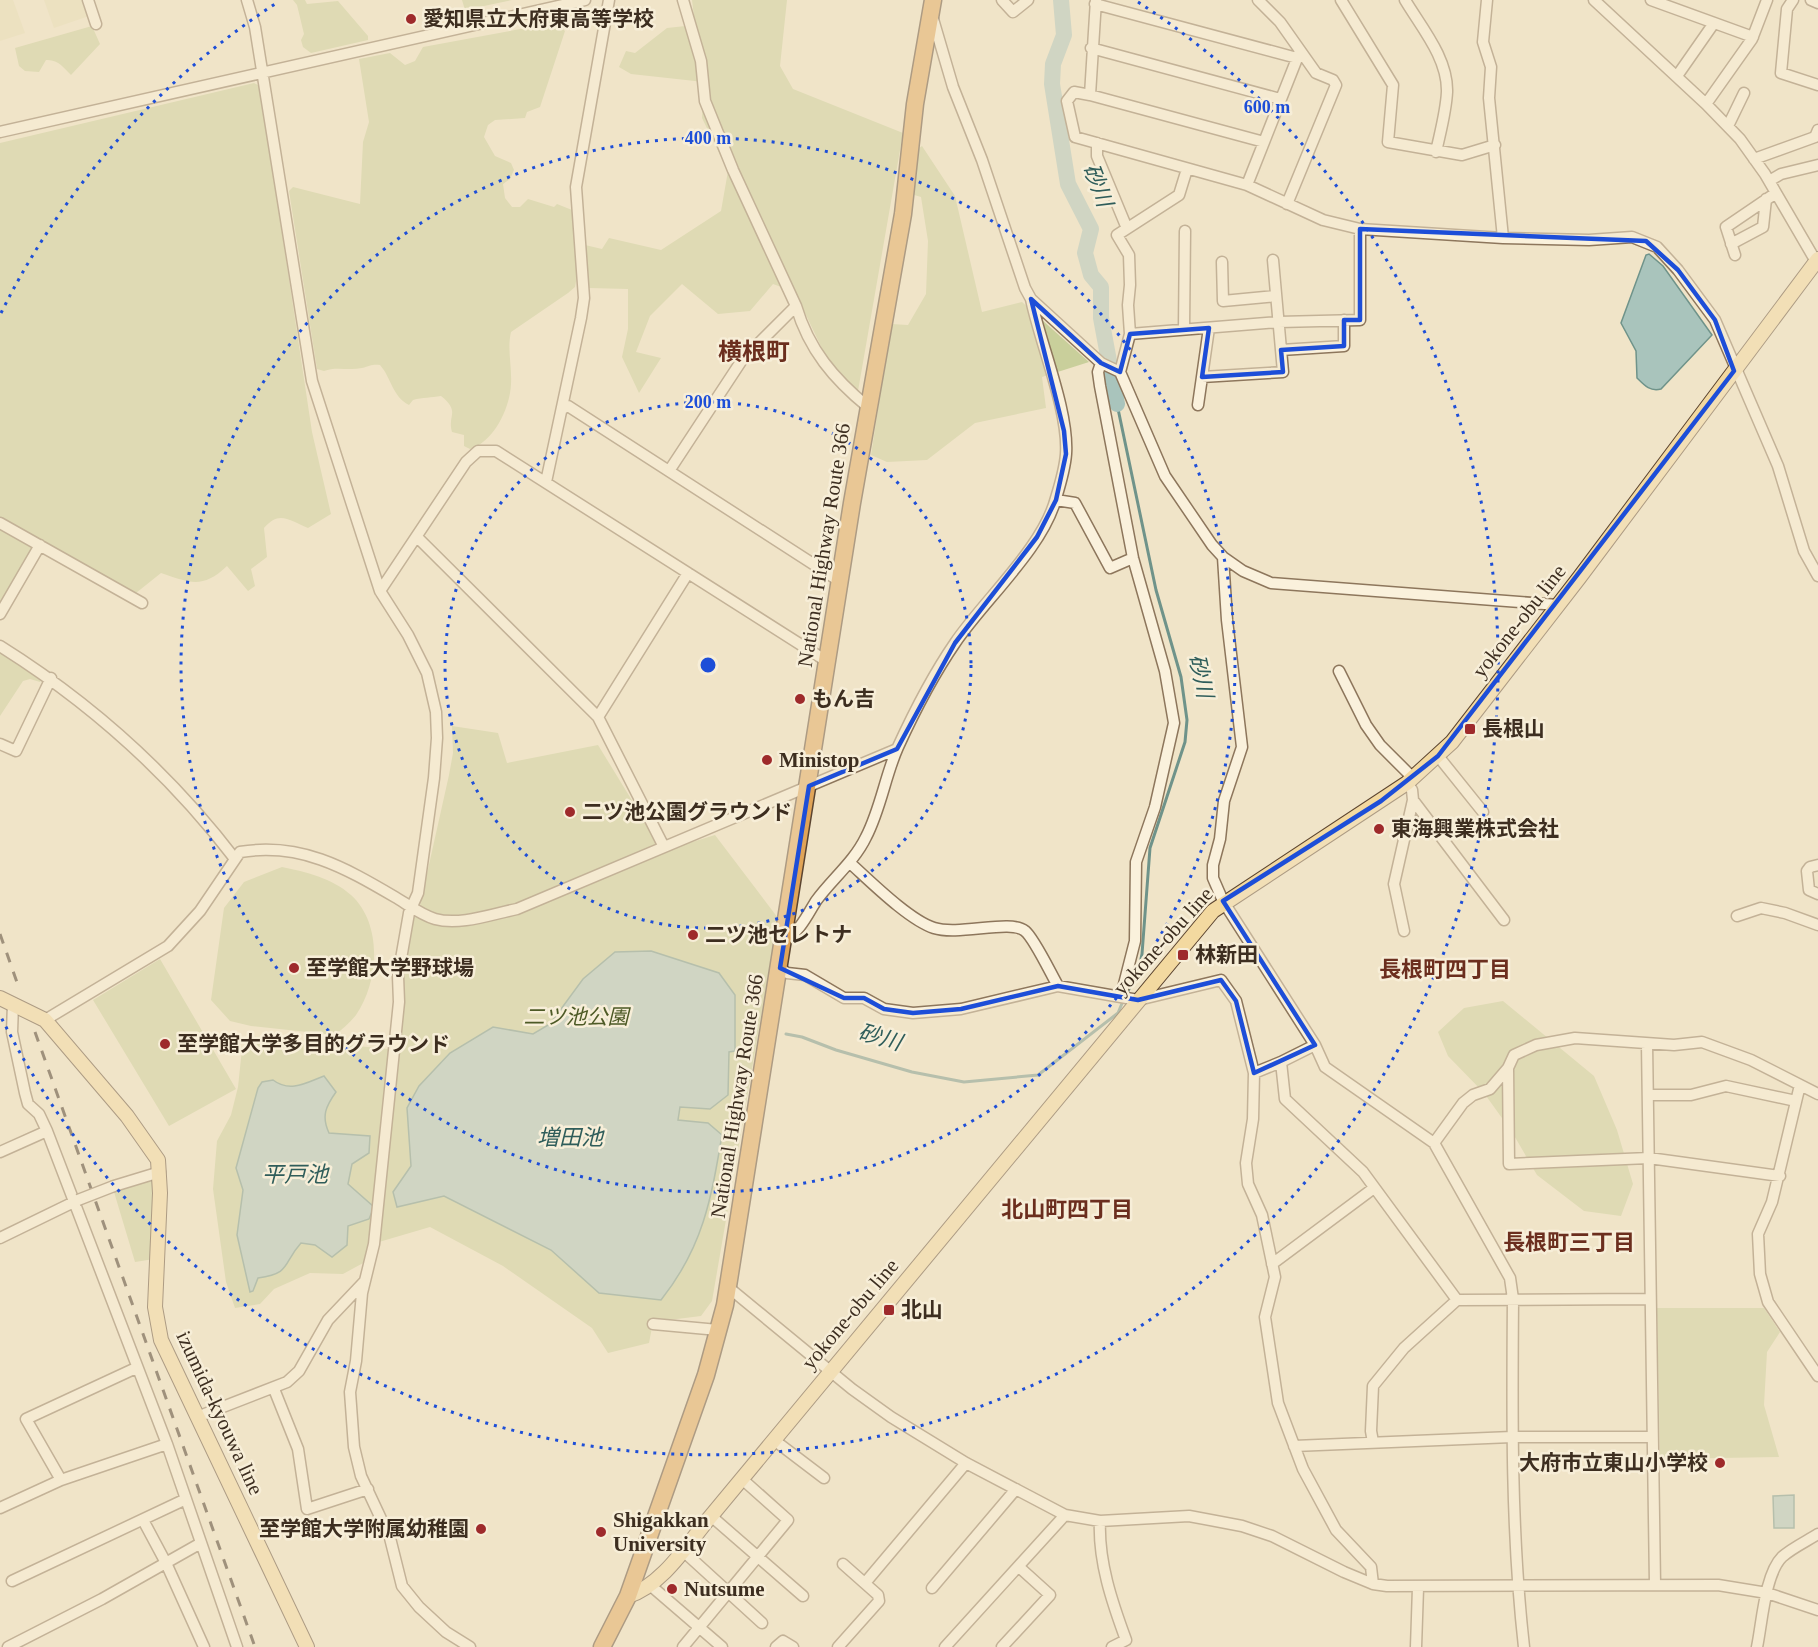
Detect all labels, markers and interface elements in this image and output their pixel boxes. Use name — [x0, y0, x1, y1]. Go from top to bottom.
place label: 愛知県立大府東高等学校 — [423, 7, 654, 31]
marker: 愛知県立大府東高等学校 — [404, 12, 418, 26]
text: 600 m — [1244, 97, 1290, 117]
text: 400 m — [685, 128, 731, 148]
water label: 砂川 — [1078, 160, 1118, 212]
district label: 横根町 — [718, 339, 790, 365]
text: 200 m — [685, 392, 731, 412]
street label: National Highway Route 366 — [793, 421, 855, 669]
street label: yokone-obu line — [1467, 560, 1571, 682]
water label: 砂川 — [1184, 652, 1218, 702]
centre of rings — [698, 655, 718, 675]
place label: もん吉 — [812, 687, 875, 711]
marker: もん吉 — [793, 692, 807, 706]
place label: 長根山 — [1482, 717, 1545, 741]
marker: 長根山 — [1463, 722, 1477, 736]
place label: Ministop — [779, 748, 860, 772]
marker: Ministop — [760, 753, 774, 767]
place label: 二ツ池公園グラウンド — [582, 800, 792, 824]
marker: 二ツ池公園グラウンド — [563, 805, 577, 819]
place label: 東海興業株式会社 — [1391, 817, 1559, 841]
marker: 東海興業株式会社 — [1372, 822, 1386, 836]
street label: yokone-obu line — [1108, 882, 1218, 1000]
place label: 二ツ池セレトナ — [705, 923, 852, 947]
marker: 二ツ池セレトナ — [686, 928, 700, 942]
place label: 林新田 — [1195, 943, 1258, 967]
marker: 林新田 — [1176, 948, 1190, 962]
place label: 至学館大学野球場 — [306, 956, 474, 980]
district label: 長根町四丁目 — [1379, 957, 1511, 982]
marker: 至学館大学野球場 — [287, 961, 301, 975]
street label: National Highway Route 366 — [706, 972, 768, 1220]
park label: 二ツ池公園 — [524, 1005, 631, 1029]
water label: 砂川 — [855, 1019, 907, 1056]
place label: 至学館大学多目的グラウンド — [177, 1032, 450, 1056]
marker: 至学館大学多目的グラウンド — [158, 1037, 172, 1051]
water label: 増田池 — [537, 1125, 605, 1150]
water label: 平戸池 — [262, 1162, 330, 1187]
district label: 北山町四丁目 — [1001, 1197, 1133, 1222]
district label: 長根町三丁目 — [1503, 1230, 1635, 1255]
street label: yokone-obu line — [797, 1254, 903, 1374]
place label: 北山 — [901, 1298, 943, 1322]
marker: 北山 — [882, 1303, 896, 1317]
street label: izumida-kyouwa line — [172, 1327, 268, 1499]
place label: 大府市立東山小学校 — [1519, 1451, 1708, 1475]
marker: 大府市立東山小学校 — [1713, 1456, 1727, 1470]
place label: Shigakkan University — [613, 1508, 709, 1556]
place label: 至学館大学附属幼稚園 — [259, 1517, 469, 1541]
marker: 至学館大学附属幼稚園 — [474, 1522, 488, 1536]
marker: Shigakkan University — [594, 1525, 608, 1539]
place label: Nutsume — [684, 1577, 765, 1601]
marker: Nutsume — [665, 1582, 679, 1596]

